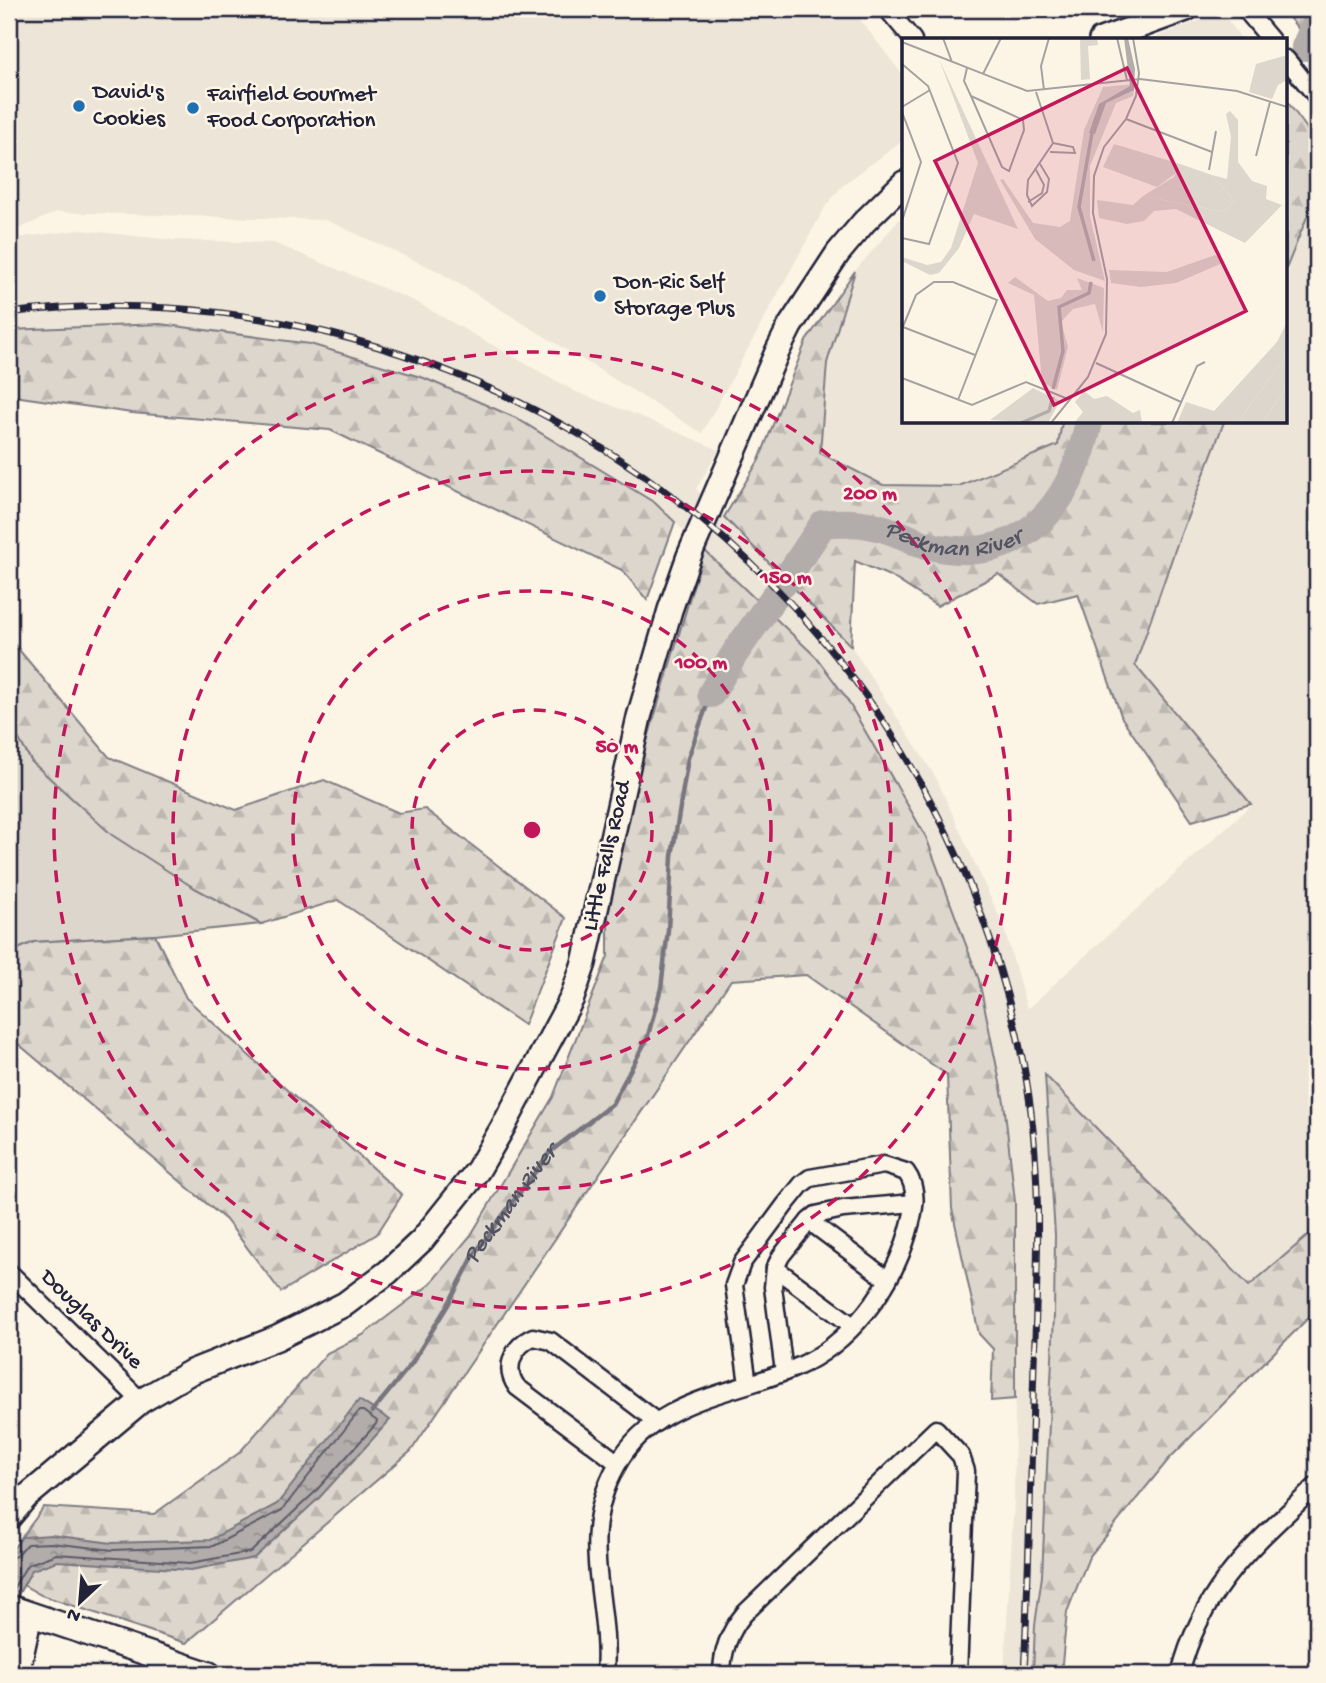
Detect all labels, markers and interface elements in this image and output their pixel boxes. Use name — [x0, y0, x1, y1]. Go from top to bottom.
inset map — [902, 38, 1288, 424]
place label: David's Cookies — [91, 80, 165, 133]
place label: Fairfield Gourmet Food Corporation — [206, 82, 377, 135]
marker: David's Cookies — [71, 98, 87, 114]
marker: Fairfield Gourmet Food Corporation — [185, 100, 201, 116]
place label: Don-Ric Self Storage Plus — [612, 270, 735, 323]
marker: Don-Ric Self Storage Plus — [592, 288, 608, 304]
text: 200 m — [843, 483, 897, 508]
water label: Peckman River — [881, 516, 1032, 565]
text: 150 m — [759, 567, 812, 592]
text: 100 m — [674, 652, 727, 677]
text: 50 m — [596, 736, 639, 761]
street label: Little Falls Road — [578, 777, 639, 934]
centre of rings — [520, 818, 544, 842]
water label: Peckman River — [457, 1135, 566, 1269]
street label: Douglas Drive — [32, 1263, 149, 1377]
north arrow — [46, 1568, 116, 1638]
text: N — [63, 1601, 85, 1627]

